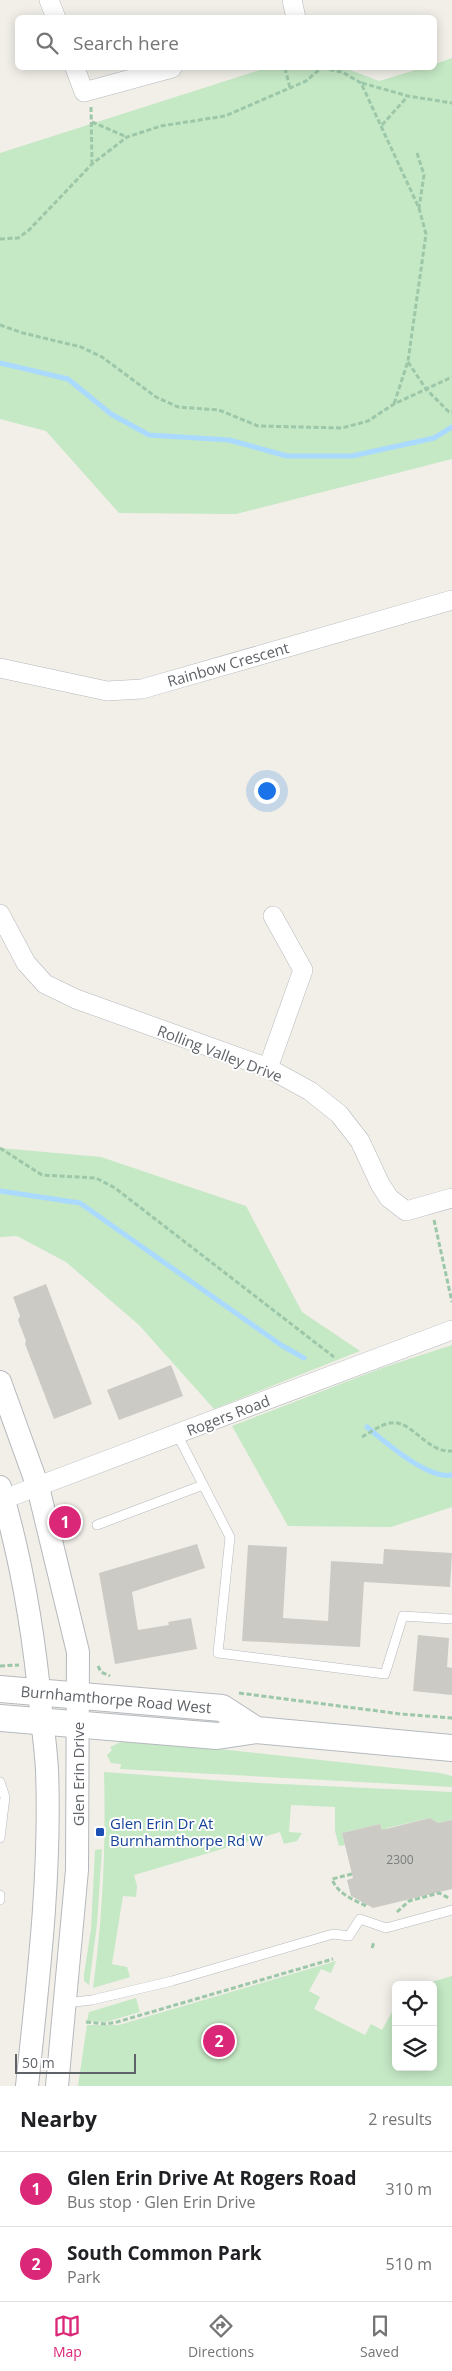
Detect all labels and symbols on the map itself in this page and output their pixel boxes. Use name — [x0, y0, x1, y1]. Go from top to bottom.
street label: Rainbow Crescent — [165, 637, 291, 691]
your location — [254, 778, 280, 804]
street label: Rolling Valley Drive — [155, 1020, 285, 1086]
street label: Rogers Road — [183, 1390, 273, 1440]
pin: 1 — [49, 1503, 81, 1541]
street label: Burnhamthorpe Road West — [20, 1681, 212, 1717]
street label: Glen Erin Drive — [68, 1722, 88, 1826]
place label: Glen Erin Dr At Burnhamthorpe Rd W — [110, 1813, 263, 1850]
marker: Glen Erin Dr At Burnhamthorpe Rd W — [94, 1826, 106, 1838]
house number: 2300 — [386, 1851, 414, 1868]
pin: 2 — [203, 2022, 235, 2060]
scale bar — [15, 2051, 136, 2074]

